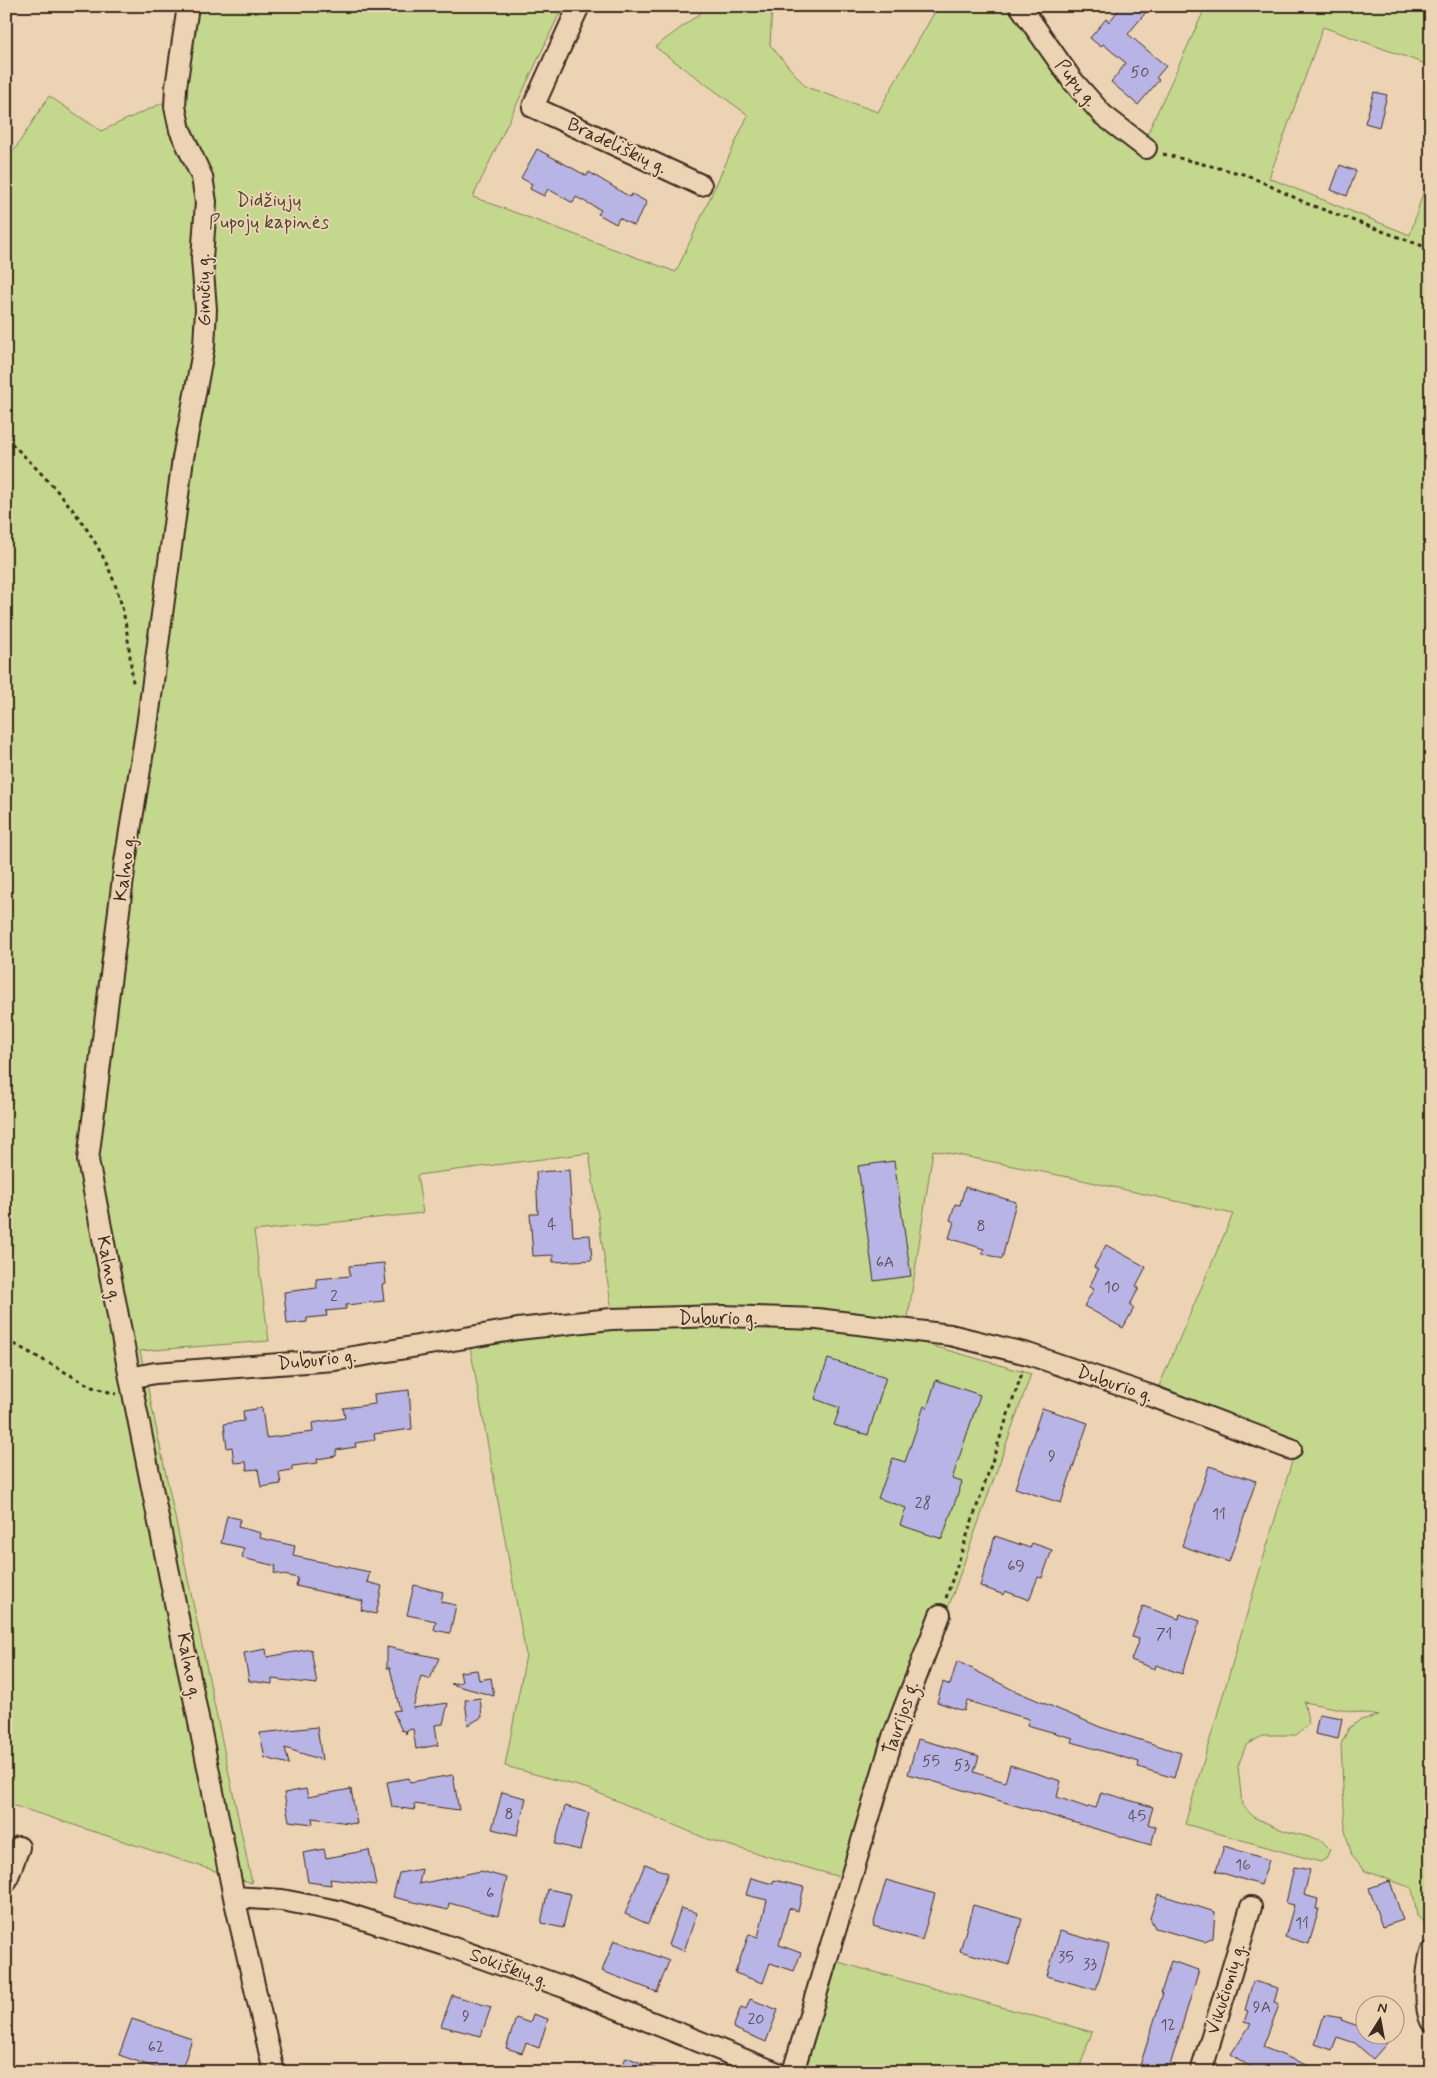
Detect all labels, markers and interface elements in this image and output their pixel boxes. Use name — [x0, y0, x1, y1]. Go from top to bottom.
street label: Pupų g. — [1048, 54, 1103, 113]
house number: 50 — [1131, 62, 1149, 83]
street label: Bradeliškių g. — [563, 112, 671, 181]
park label: Didžiųjų Pupojų kapinės — [209, 188, 330, 236]
street label: Ginučių g. — [191, 253, 218, 326]
street label: Kalno g. — [108, 833, 143, 903]
house number: 4 — [547, 1214, 557, 1235]
house number: 8 — [976, 1216, 986, 1237]
street label: Kalno g. — [89, 1234, 128, 1305]
house number: 6A — [876, 1252, 894, 1273]
house number: 10 — [1104, 1277, 1120, 1298]
house number: 2 — [330, 1286, 338, 1307]
street label: Duburio g. — [678, 1306, 758, 1332]
street label: Duburio g. — [276, 1343, 358, 1378]
street label: Duburio g. — [1073, 1359, 1157, 1410]
house number: 9 — [1048, 1446, 1056, 1467]
house number: 28 — [915, 1493, 931, 1514]
house number: 11 — [1212, 1504, 1226, 1525]
house number: 69 — [1007, 1556, 1025, 1577]
house number: 71 — [1156, 1624, 1172, 1645]
street label: Kalno g. — [169, 1631, 208, 1702]
street label: Taurijos g. — [877, 1678, 928, 1759]
house number: 55 — [922, 1751, 940, 1772]
house number: 53 — [954, 1755, 970, 1776]
house number: 8 — [504, 1804, 514, 1825]
house number: 45 — [1128, 1806, 1146, 1827]
house number: 16 — [1235, 1855, 1251, 1876]
house number: 6 — [486, 1883, 494, 1904]
house number: 11 — [1295, 1913, 1309, 1934]
street label: Vikučionių g. — [1200, 1940, 1253, 2038]
street label: Sokiškių g. — [466, 1942, 552, 1995]
house number: 35 — [1058, 1947, 1074, 1968]
house number: 33 — [1083, 1954, 1097, 1975]
north arrow — [1354, 1996, 1404, 2046]
house number: 9A — [1253, 1997, 1271, 2018]
text: N — [1376, 1998, 1389, 2018]
house number: 9 — [462, 2006, 470, 2027]
house number: 20 — [748, 2009, 765, 2030]
house number: 12 — [1160, 2015, 1176, 2036]
house number: 62 — [148, 2037, 164, 2058]

